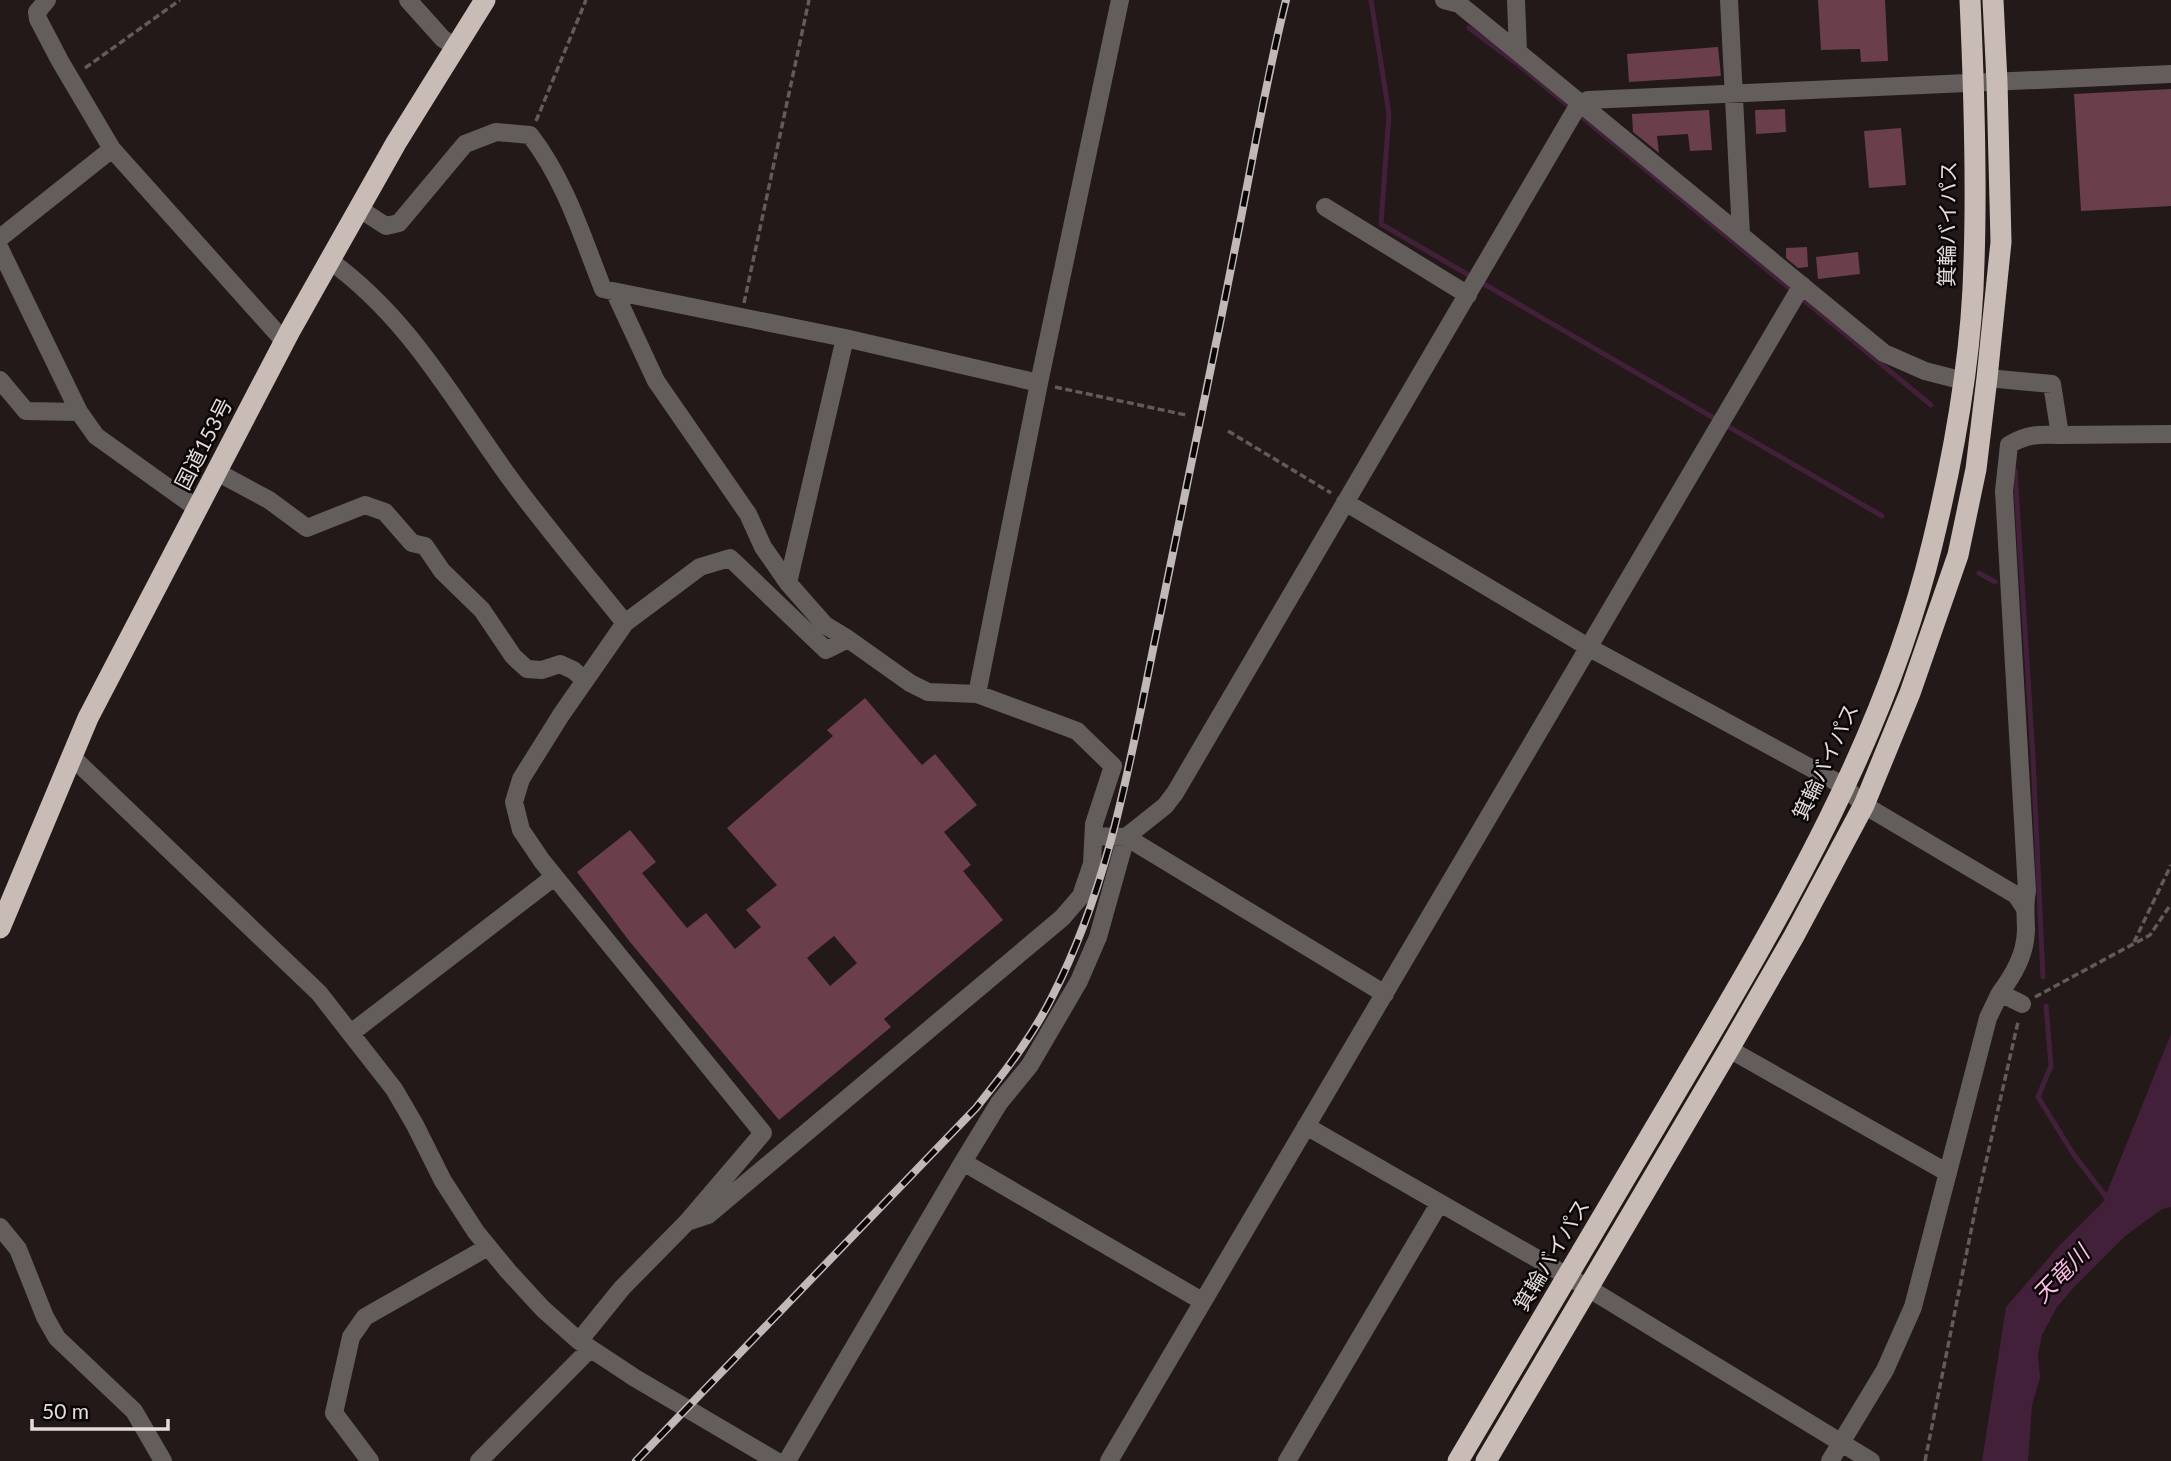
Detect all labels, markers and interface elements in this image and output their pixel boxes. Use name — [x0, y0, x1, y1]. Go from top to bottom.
street label: 箕輪バイパス — [1933, 161, 1960, 287]
street label: 国道153号 — [169, 393, 236, 493]
street label: 箕輪バイパス — [1787, 699, 1863, 824]
street label: 箕輪バイパス — [1508, 1194, 1594, 1314]
water label: 天竜川 — [2026, 1237, 2096, 1308]
scale bar — [32, 1388, 168, 1432]
text: 50 m — [42, 1398, 89, 1423]

